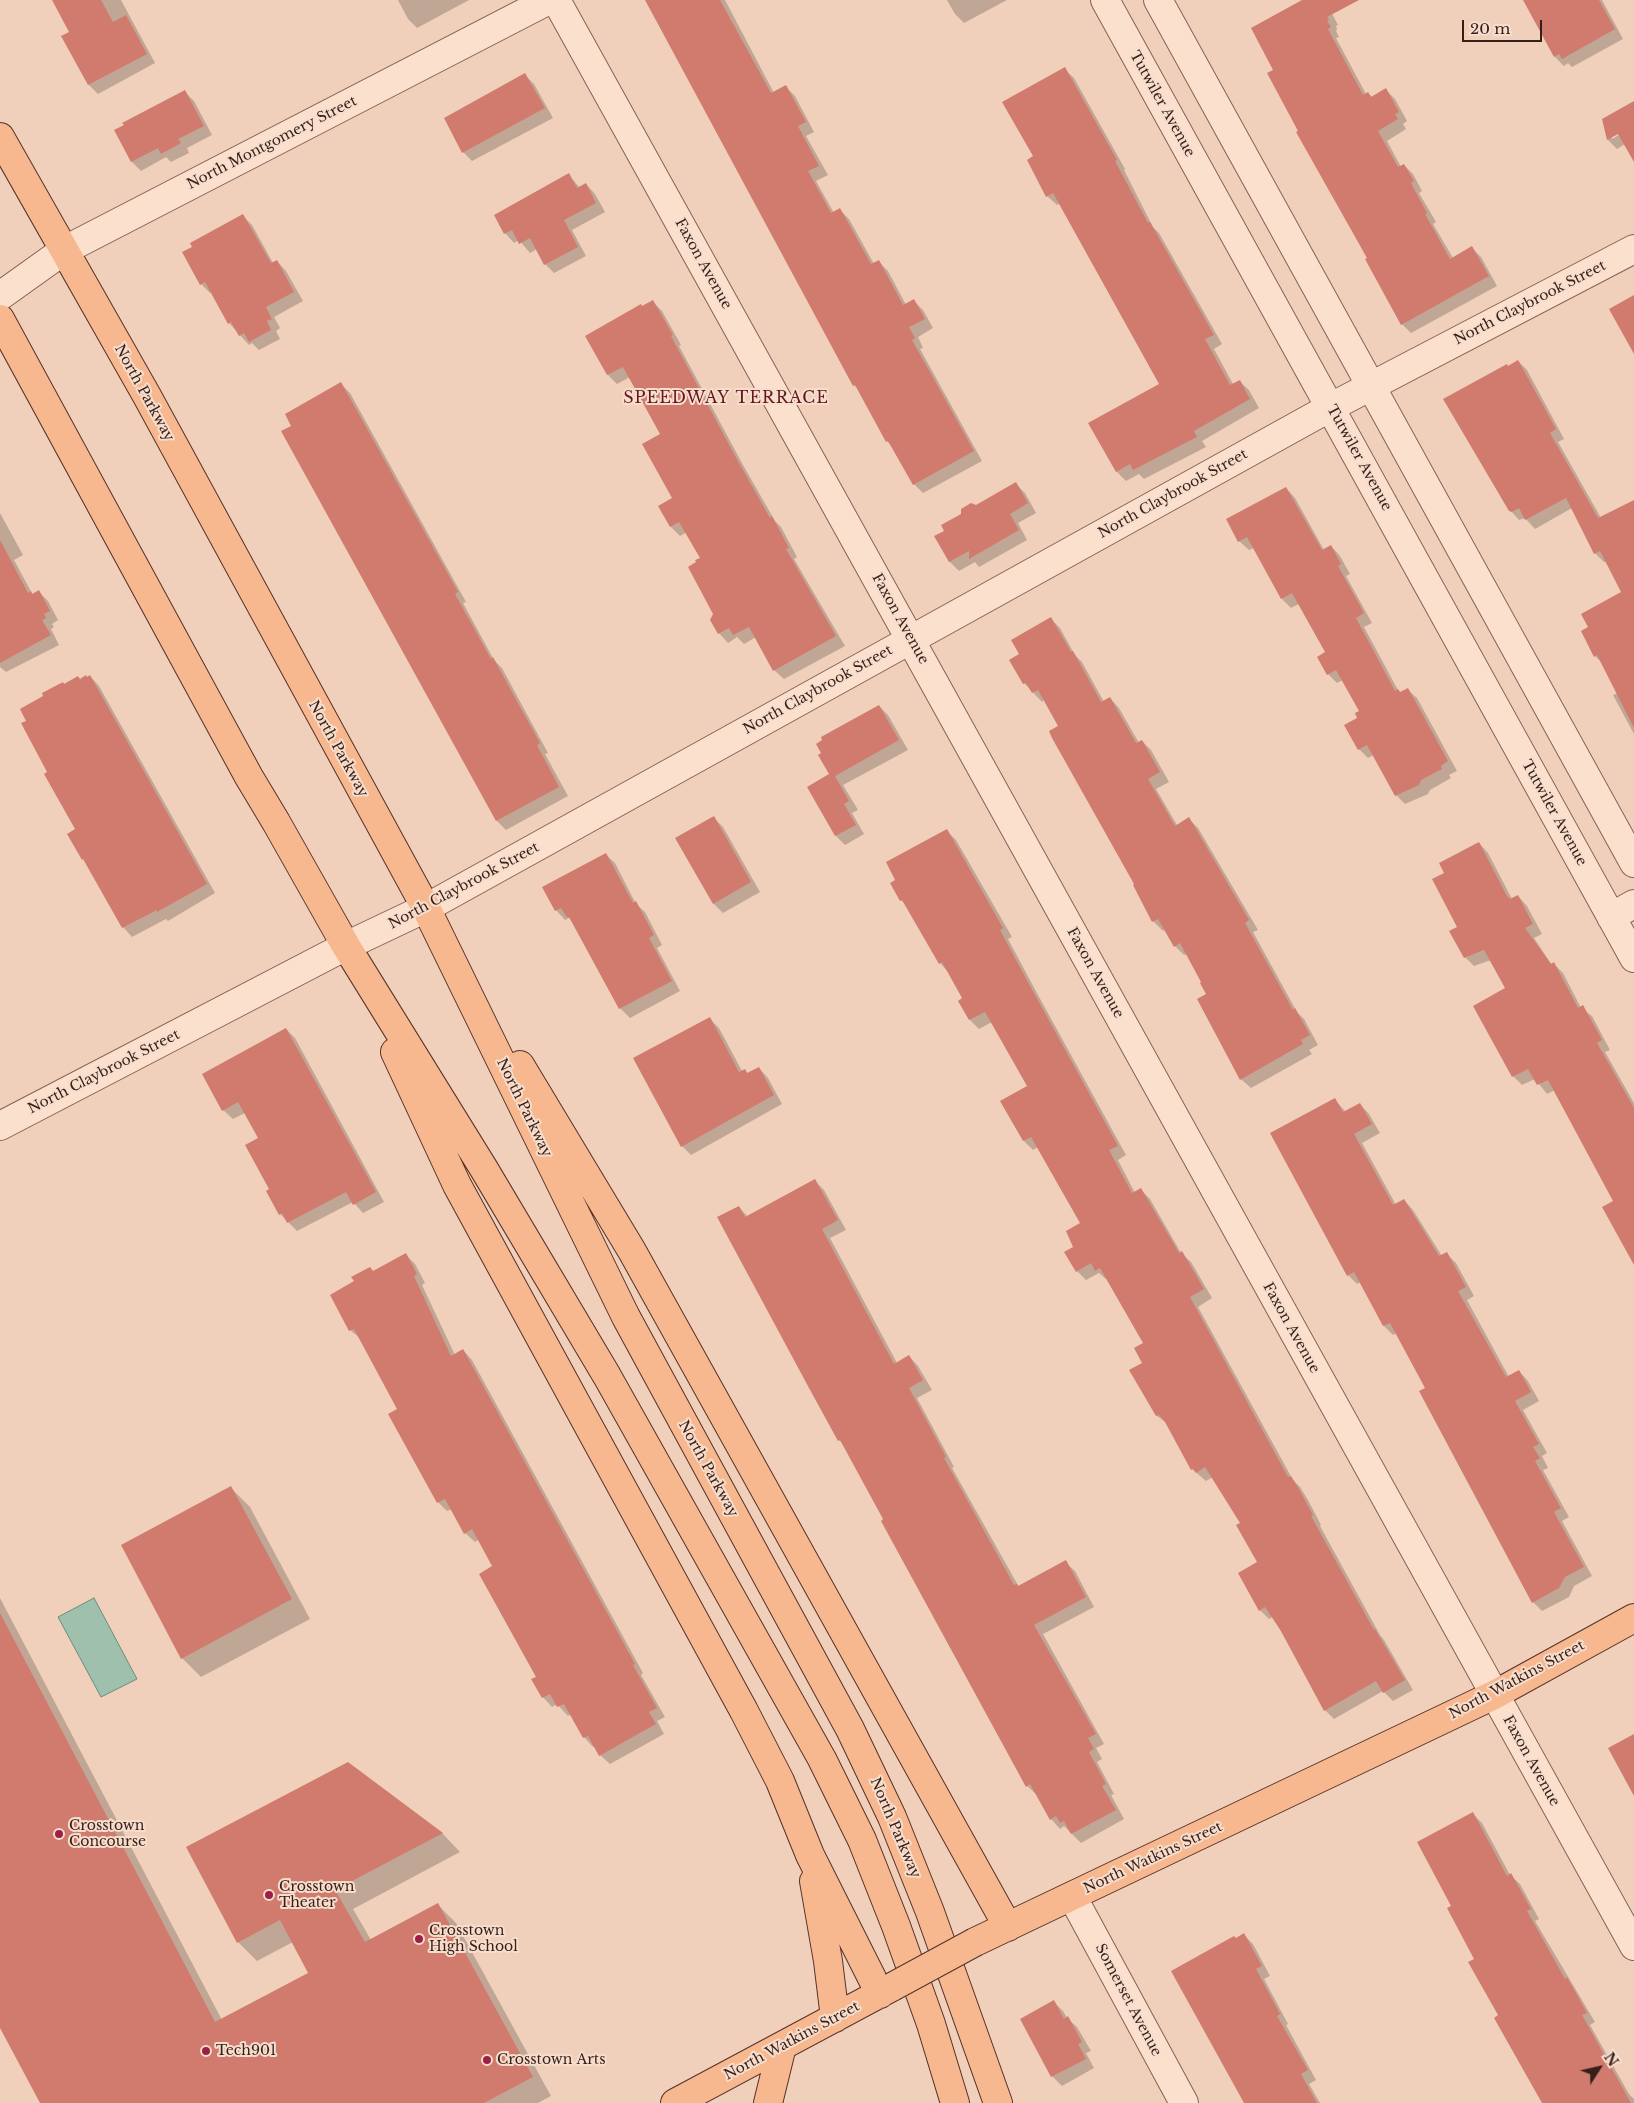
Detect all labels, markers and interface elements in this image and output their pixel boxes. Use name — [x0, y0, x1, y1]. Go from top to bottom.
scale bar — [1464, 10, 1544, 42]
text: 20 m — [1470, 19, 1510, 38]
street label: Tutwiler Avenue — [1126, 48, 1198, 160]
street label: North Montgomery Street — [184, 93, 360, 193]
street label: Faxon Avenue — [671, 216, 735, 312]
street label: North Claybrook Street — [1451, 257, 1609, 349]
street label: North Parkway — [111, 342, 177, 444]
district label: SPEEDWAY TERRACE — [621, 388, 831, 408]
street label: Tutwiler Avenue — [1323, 402, 1395, 514]
street label: North Claybrook Street — [1096, 446, 1250, 542]
street label: Faxon Avenue — [868, 571, 932, 667]
street label: North Claybrook Street — [741, 642, 895, 738]
street label: North Parkway — [305, 698, 371, 800]
street label: Tutwiler Avenue — [1518, 757, 1590, 869]
street label: North Claybrook Street — [386, 839, 542, 933]
street label: Faxon Avenue — [1063, 925, 1127, 1021]
street label: North Claybrook Street — [25, 1026, 183, 1118]
street label: North Parkway — [493, 1056, 555, 1160]
street label: Faxon Avenue — [1259, 1280, 1323, 1376]
street label: North Parkway — [675, 1418, 741, 1520]
street label: North Watkins Street — [1446, 1637, 1588, 1723]
street label: Faxon Avenue — [1499, 1713, 1563, 1809]
street label: North Parkway — [866, 1775, 924, 1881]
place label: Crosstown Concourse — [69, 1818, 146, 1850]
street label: North Watkins Street — [1081, 1819, 1225, 1897]
marker: Crosstown Concourse — [53, 1828, 65, 1840]
place label: Crosstown Theater — [279, 1879, 354, 1911]
marker: Crosstown Theater — [263, 1889, 275, 1901]
place label: Crosstown High School — [429, 1923, 518, 1955]
marker: Crosstown High School — [413, 1933, 425, 1945]
street label: Somerset Avenue — [1091, 1941, 1165, 2059]
street label: North Watkins Street — [721, 1998, 863, 2084]
place label: Tech901 — [216, 2043, 276, 2059]
north arrow — [1574, 2043, 1624, 2093]
marker: Tech901 — [200, 2045, 212, 2057]
text: N — [1600, 2049, 1622, 2070]
place label: Crosstown Arts — [497, 2052, 606, 2068]
marker: Crosstown Arts — [481, 2054, 493, 2066]

